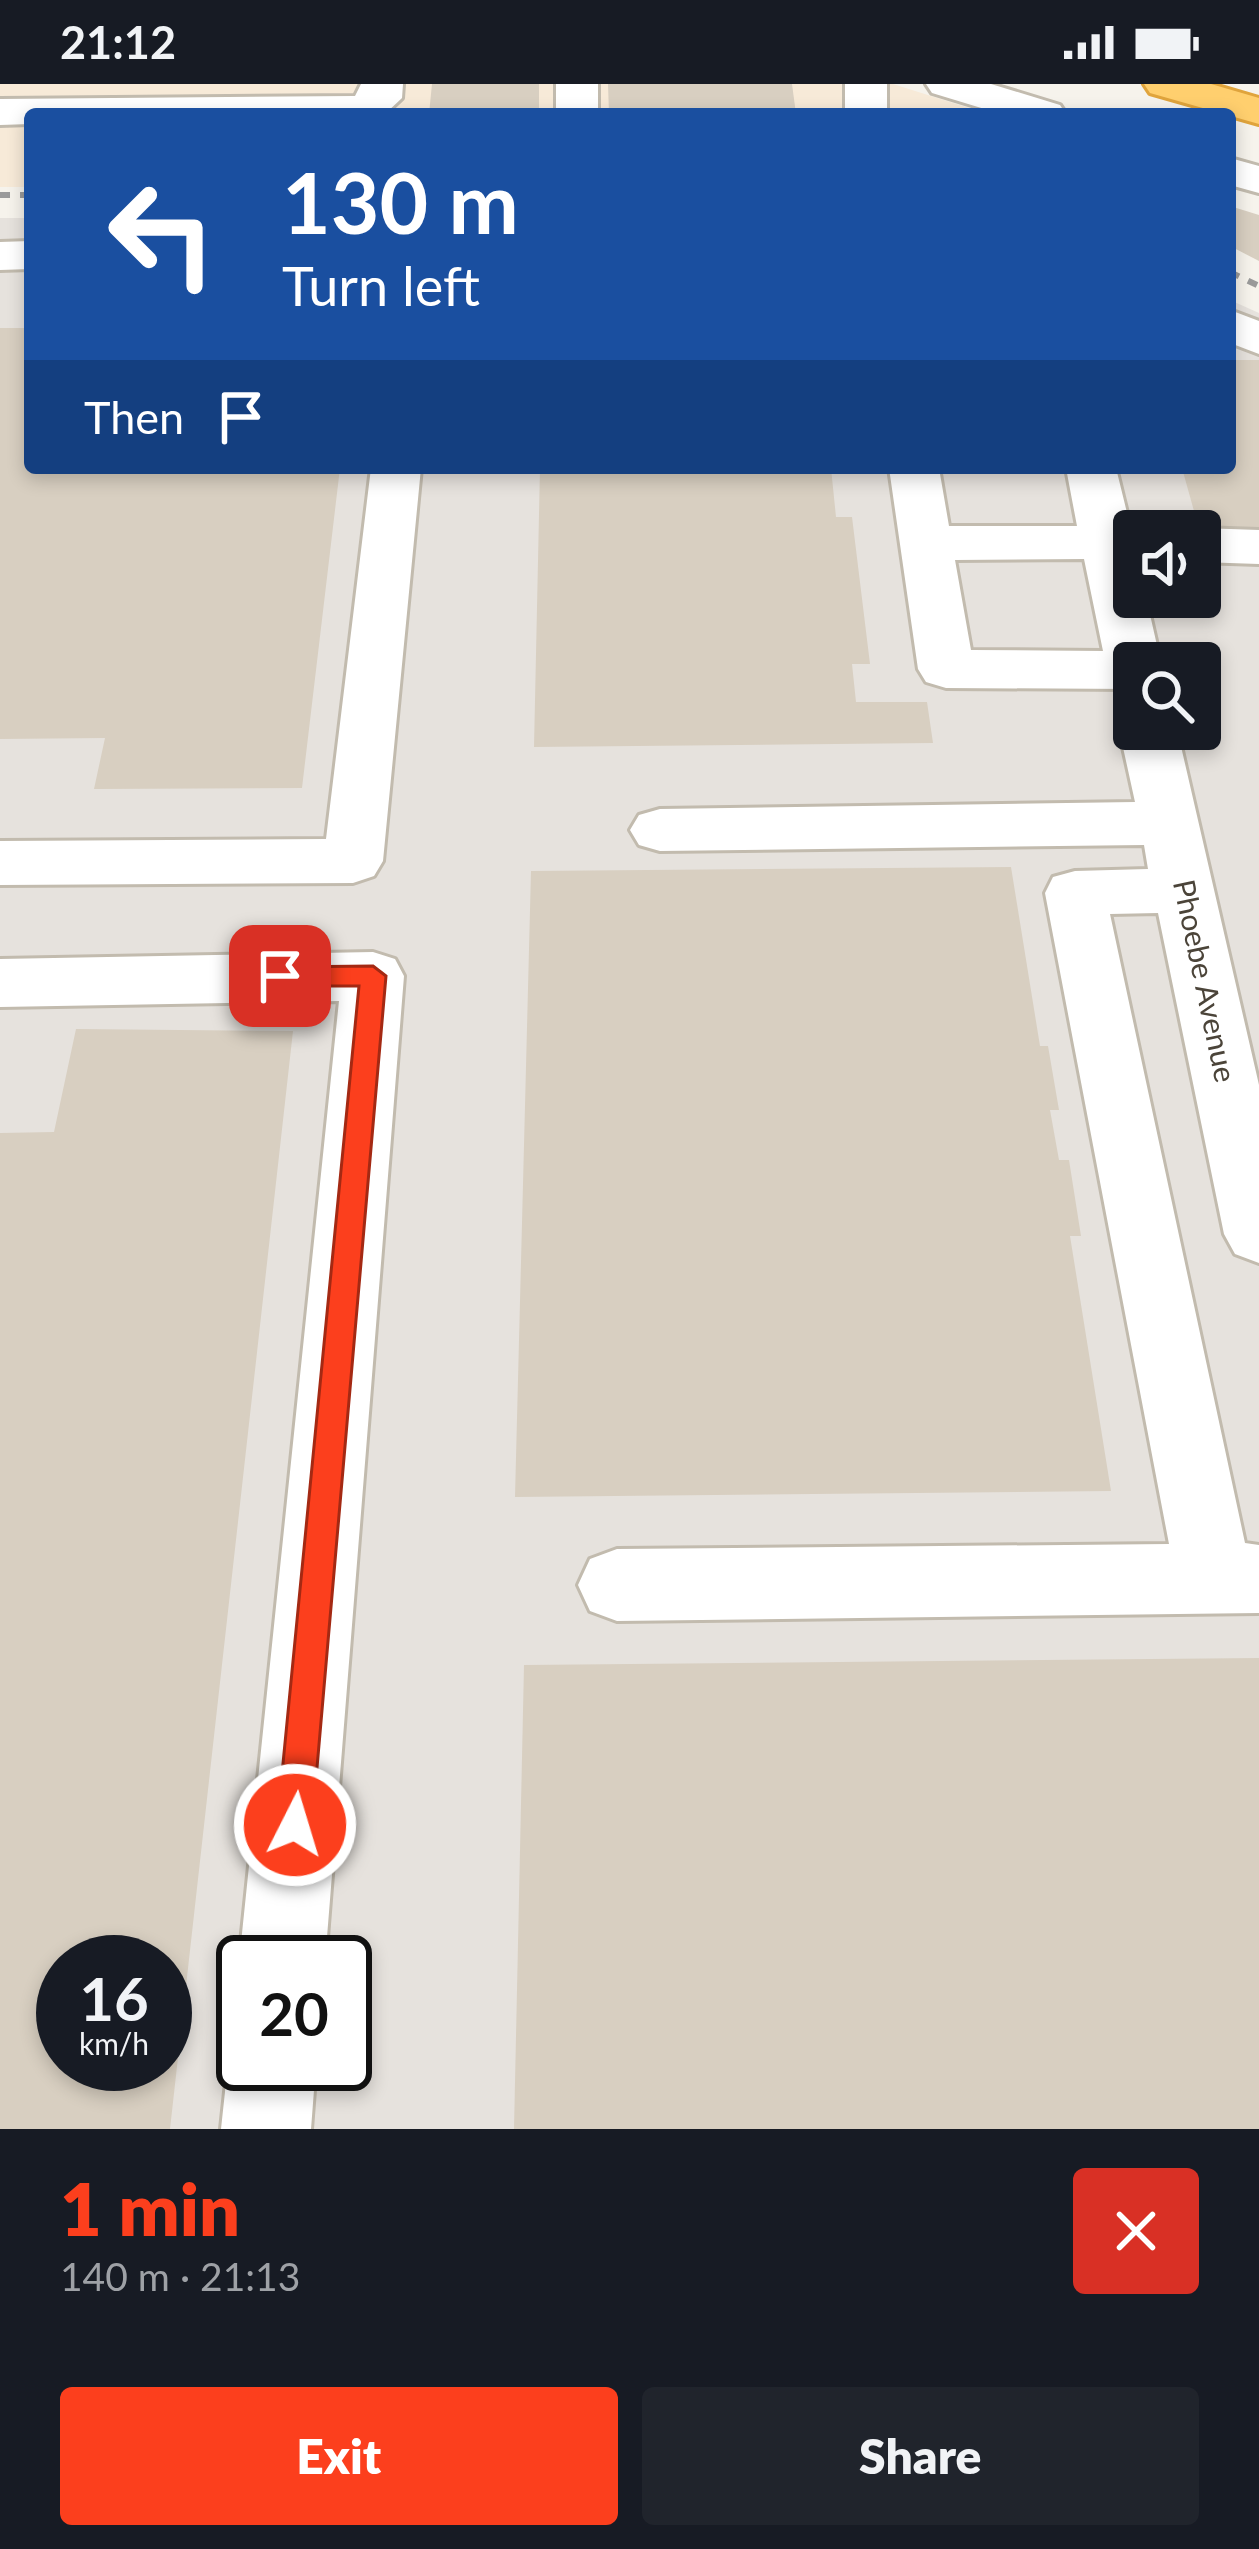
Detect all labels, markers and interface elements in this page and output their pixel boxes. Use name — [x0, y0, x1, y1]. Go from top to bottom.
text: 21:12 — [60, 15, 176, 69]
text: 130 m — [282, 151, 519, 252]
icon: left — [84, 156, 240, 312]
text: Turn left — [282, 253, 480, 318]
icon: arrive — [208, 384, 274, 450]
text: Then — [84, 390, 184, 444]
map controls — [1113, 510, 1221, 750]
button: sound — [1113, 510, 1221, 618]
button: search — [1113, 642, 1221, 750]
street label: Phoebe Avenue — [1167, 876, 1245, 1085]
pin — [229, 925, 331, 1027]
icon: arrive — [247, 943, 313, 1009]
position arrow — [232, 1762, 358, 1888]
speed limit sign: 20 — [216, 1935, 372, 2091]
text: 16 — [79, 1962, 149, 2034]
text: km/h — [79, 2025, 149, 2061]
text: 1 min — [60, 2165, 240, 2251]
button: close — [1073, 2168, 1199, 2294]
text: 140 m · 21:13 — [60, 2253, 300, 2299]
button: Exit — [60, 2387, 618, 2525]
button: Share — [642, 2387, 1199, 2525]

